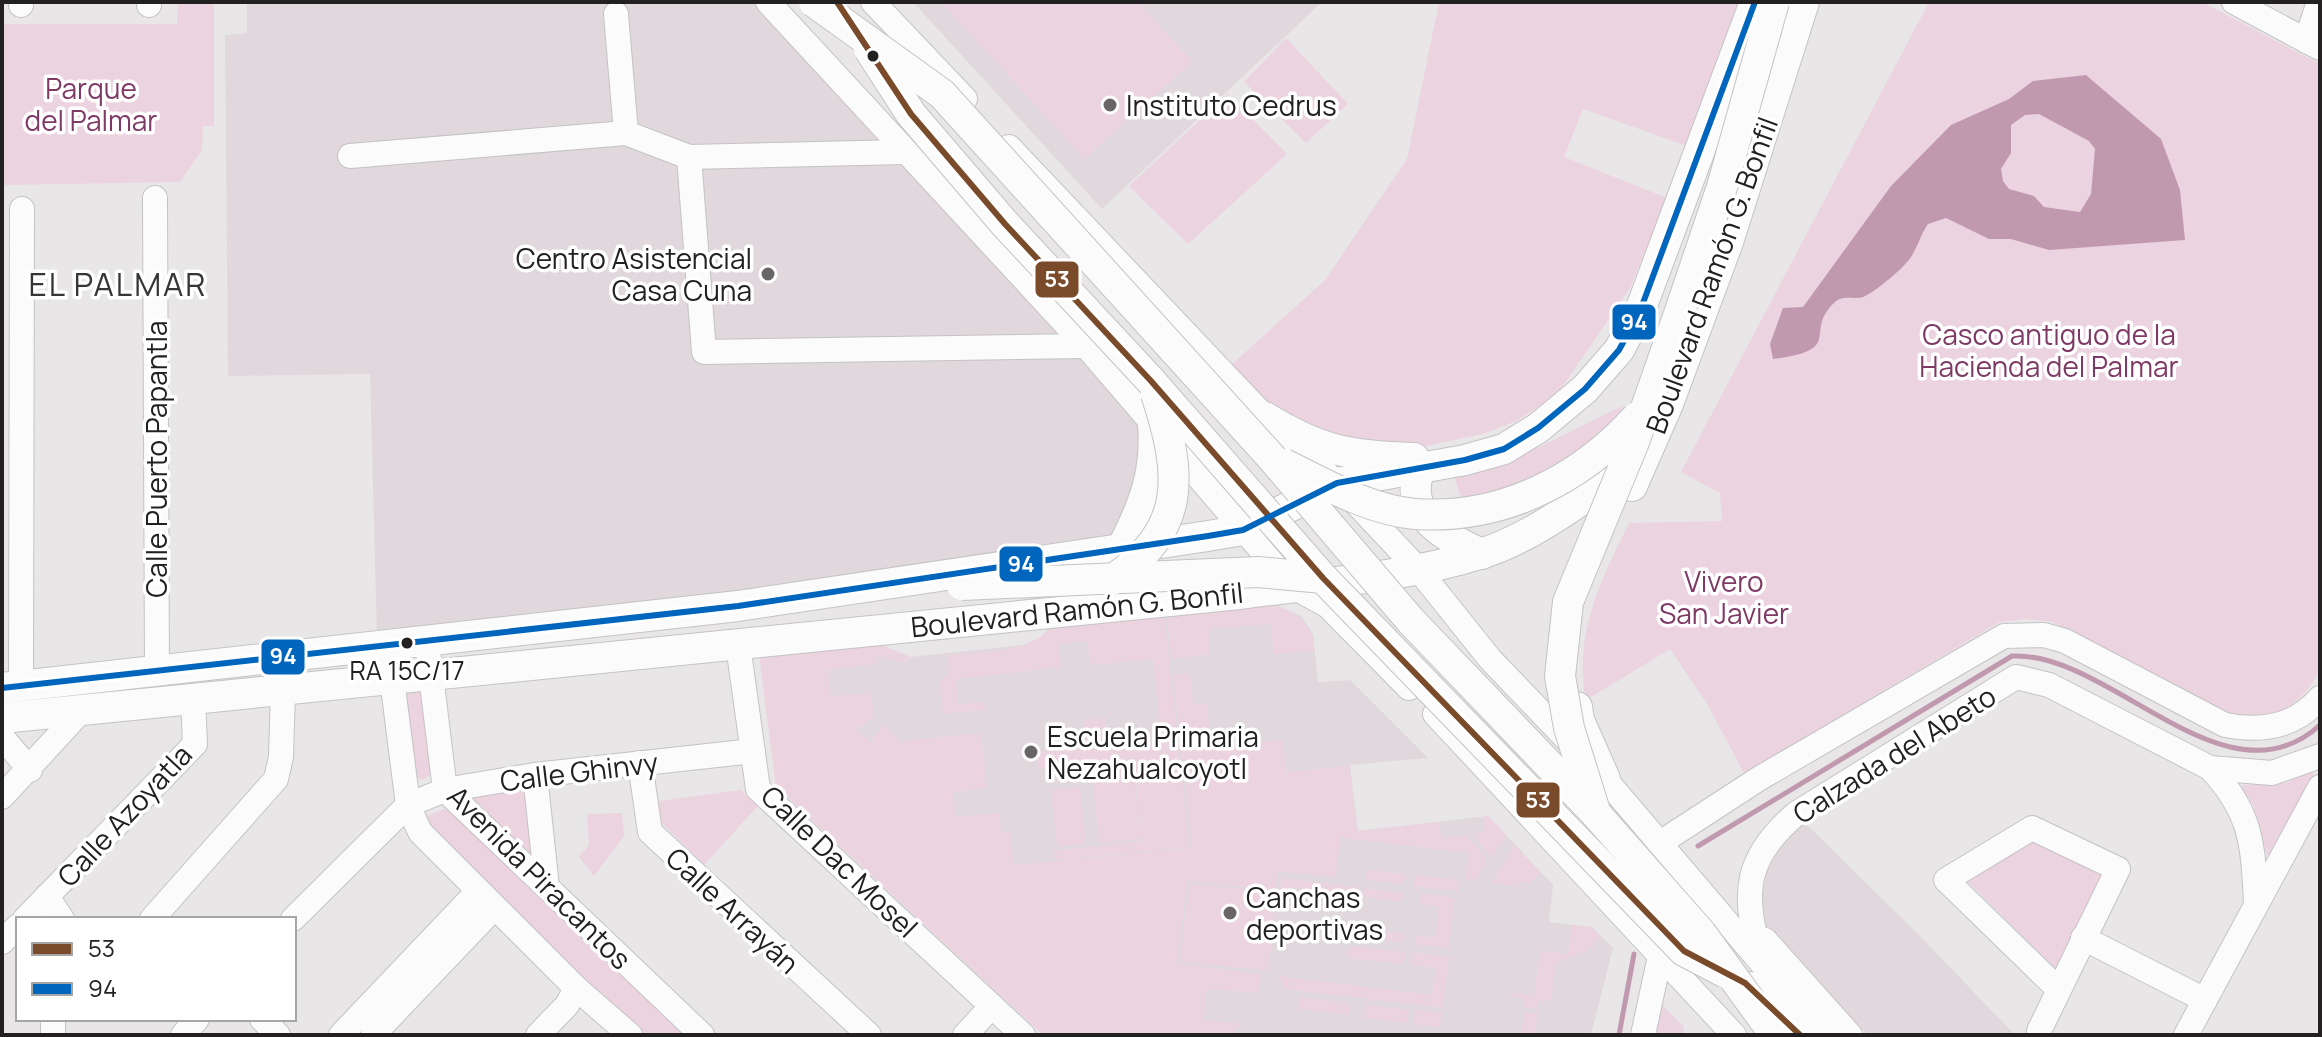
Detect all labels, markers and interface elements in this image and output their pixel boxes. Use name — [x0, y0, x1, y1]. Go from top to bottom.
unlabelled marker — [865, 48, 881, 64]
park label: Parque del Palmar — [25, 69, 157, 139]
place label: Instituto Cedrus — [1126, 86, 1337, 124]
marker: Instituto Cedrus — [1101, 96, 1119, 114]
street label: Boulevard Ramón G. Bonfil — [1636, 112, 1786, 438]
place label: Centro Asistencial Casa Cuna — [516, 239, 752, 309]
line badge: 53 — [1034, 260, 1080, 299]
district label: EL PALMAR — [28, 262, 208, 306]
text: 53 — [1044, 264, 1070, 294]
marker: Centro Asistencial Casa Cuna — [759, 265, 777, 283]
line badge: 94 — [1611, 303, 1657, 341]
text: 94 — [1620, 307, 1648, 337]
park label: Casco antiguo de la Hacienda del Palmar — [1919, 315, 2179, 385]
street label: Calle Puerto Papantla — [137, 320, 175, 598]
line badge: 94 — [998, 545, 1044, 583]
text: 94 — [1007, 549, 1035, 579]
park label: Vivero San Javier — [1659, 562, 1789, 632]
street label: Boulevard Ramón G. Bonfil — [909, 573, 1245, 645]
marker: RA 15C/17 — [399, 635, 415, 651]
line badge: 94 — [260, 638, 306, 676]
text: 94 — [269, 641, 297, 671]
place label: RA 15C/17 — [349, 652, 465, 688]
street label: Calzada del Abeto — [1785, 676, 2003, 832]
place label: Escuela Primaria Nezahualcoyotl — [1047, 717, 1259, 787]
street label: Calle Azoyatla — [48, 736, 200, 894]
street label: Calle Ghinvy — [498, 742, 660, 800]
marker: Escuela Primaria Nezahualcoyotl — [1022, 743, 1040, 761]
street label: Avenida Piracantos — [440, 777, 640, 977]
street label: Calle Dac Mosel — [754, 777, 926, 945]
line badge: 53 — [1515, 781, 1561, 819]
text: 53 — [1525, 785, 1551, 815]
street label: Calle Arrayán — [658, 838, 808, 982]
place label: Canchas deportivas — [1246, 878, 1383, 948]
marker: Canchas deportivas — [1221, 904, 1239, 922]
legend — [16, 917, 296, 1021]
text: 53 — [88, 931, 115, 964]
text: 94 — [88, 971, 117, 1004]

